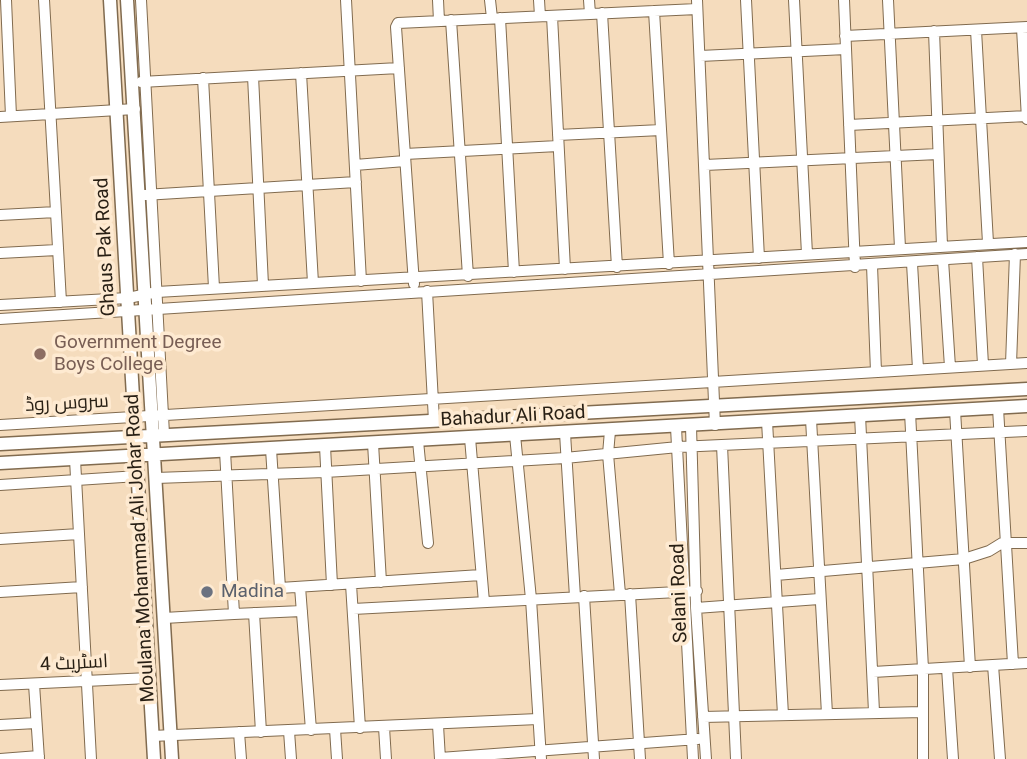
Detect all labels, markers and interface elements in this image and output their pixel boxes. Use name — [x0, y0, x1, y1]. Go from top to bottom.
street label: Ghaus Pak Road — [91, 177, 121, 317]
place label: Government Degree Boys College — [54, 332, 222, 376]
marker: Government Degree Boys College — [32, 346, 48, 362]
street label: سروس روڈ — [25, 390, 109, 418]
street label: Moulana Mohammad Ali Johar Road — [122, 393, 160, 703]
street label: Bahadur Ali Road — [440, 402, 586, 432]
street label: Selani Road — [667, 543, 693, 643]
place label: Madina — [221, 581, 284, 603]
marker: Madina — [199, 584, 215, 600]
street label: اسٹریٹ 4 — [39, 651, 109, 677]

